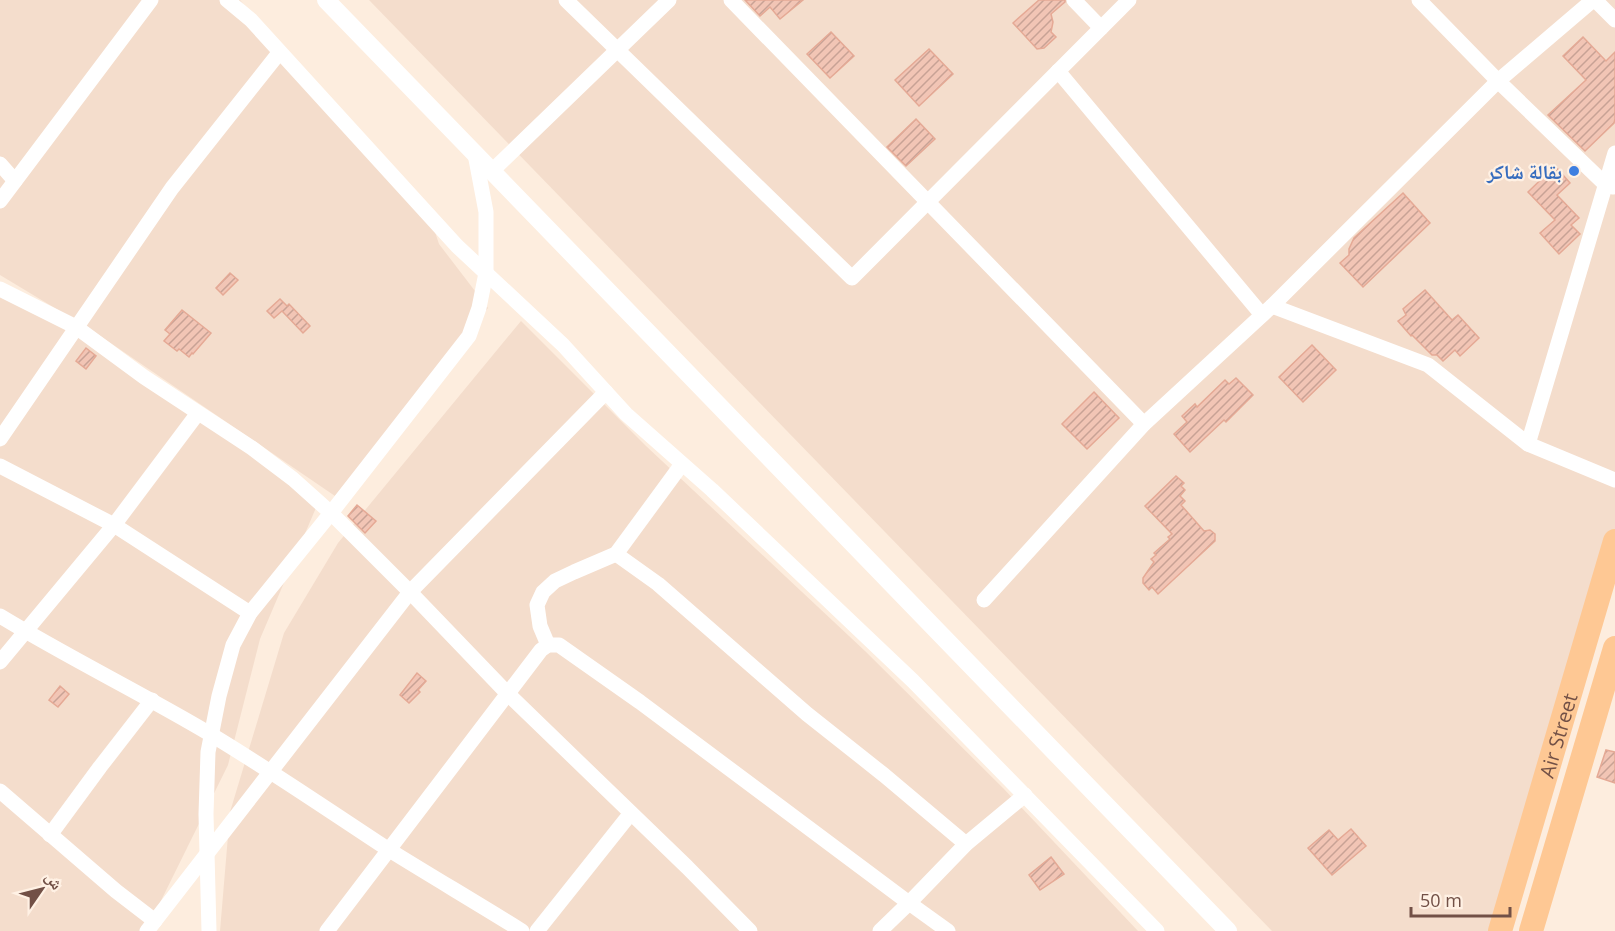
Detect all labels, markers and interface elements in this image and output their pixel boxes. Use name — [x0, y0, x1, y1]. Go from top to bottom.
place label: بقالة شاكر — [1486, 158, 1562, 185]
marker: بقالة شاكر — [1567, 164, 1581, 178]
street label: Air Street — [1532, 690, 1583, 781]
north arrow — [12, 859, 72, 919]
text: ش — [40, 867, 68, 894]
scale bar — [1411, 880, 1510, 918]
text: 50 m — [1420, 888, 1462, 912]

